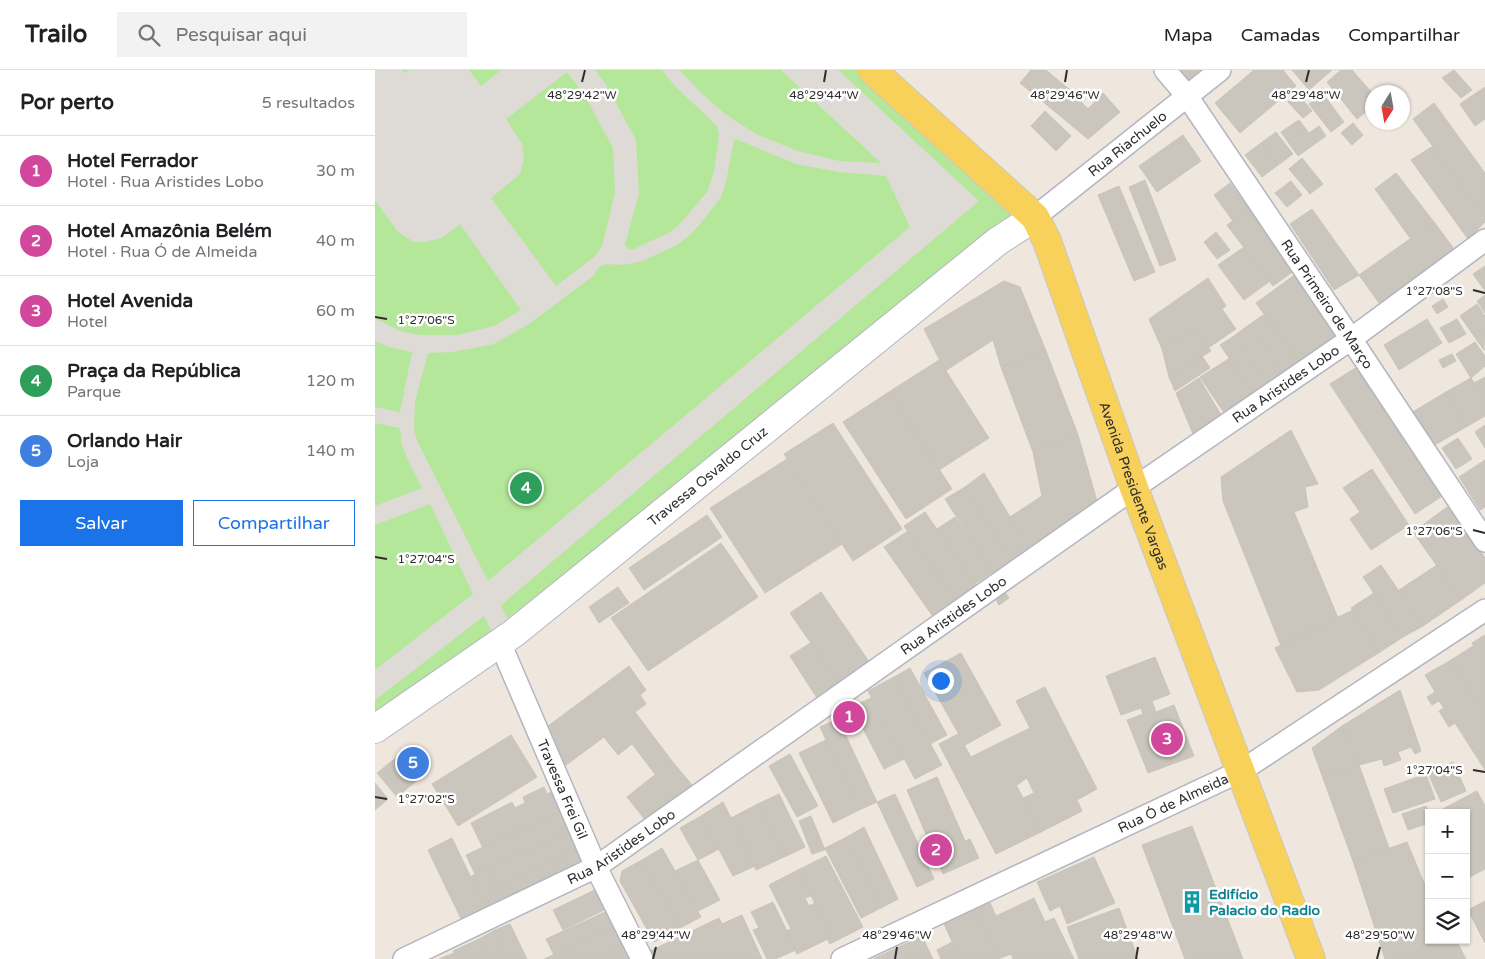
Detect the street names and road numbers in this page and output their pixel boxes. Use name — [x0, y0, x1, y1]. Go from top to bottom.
street label: Rua Riachuelo — [1085, 108, 1170, 180]
street label: Rua Primeiro de Março — [1277, 236, 1377, 372]
street label: Rua Aristides Lobo — [1229, 342, 1343, 427]
street label: Avenida Presidente Vargas — [1095, 399, 1172, 572]
street label: Travessa Osvaldo Cruz — [645, 423, 771, 530]
street label: Rua Aristides Lobo — [897, 572, 1010, 659]
street label: Travessa Frei Gil — [533, 737, 591, 842]
street label: Rua Ó de Almeida — [1115, 770, 1231, 837]
street label: Rua Aristides Lobo — [565, 806, 679, 888]

